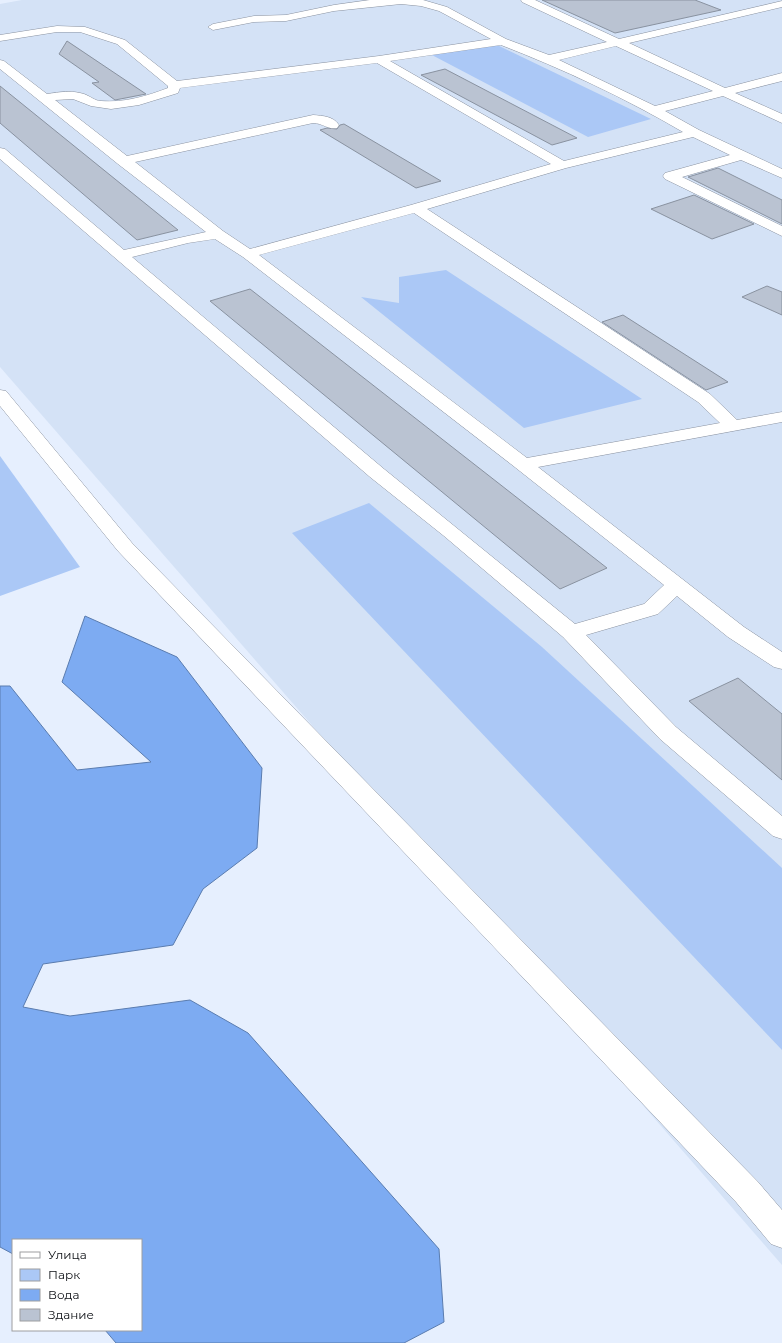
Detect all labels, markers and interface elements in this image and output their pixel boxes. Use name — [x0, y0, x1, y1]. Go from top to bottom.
legend — [12, 1239, 142, 1331]
text: Улица — [48, 1247, 87, 1262]
text: Парк — [48, 1267, 80, 1282]
text: Вода — [48, 1287, 79, 1302]
text: Здание — [48, 1307, 94, 1322]

